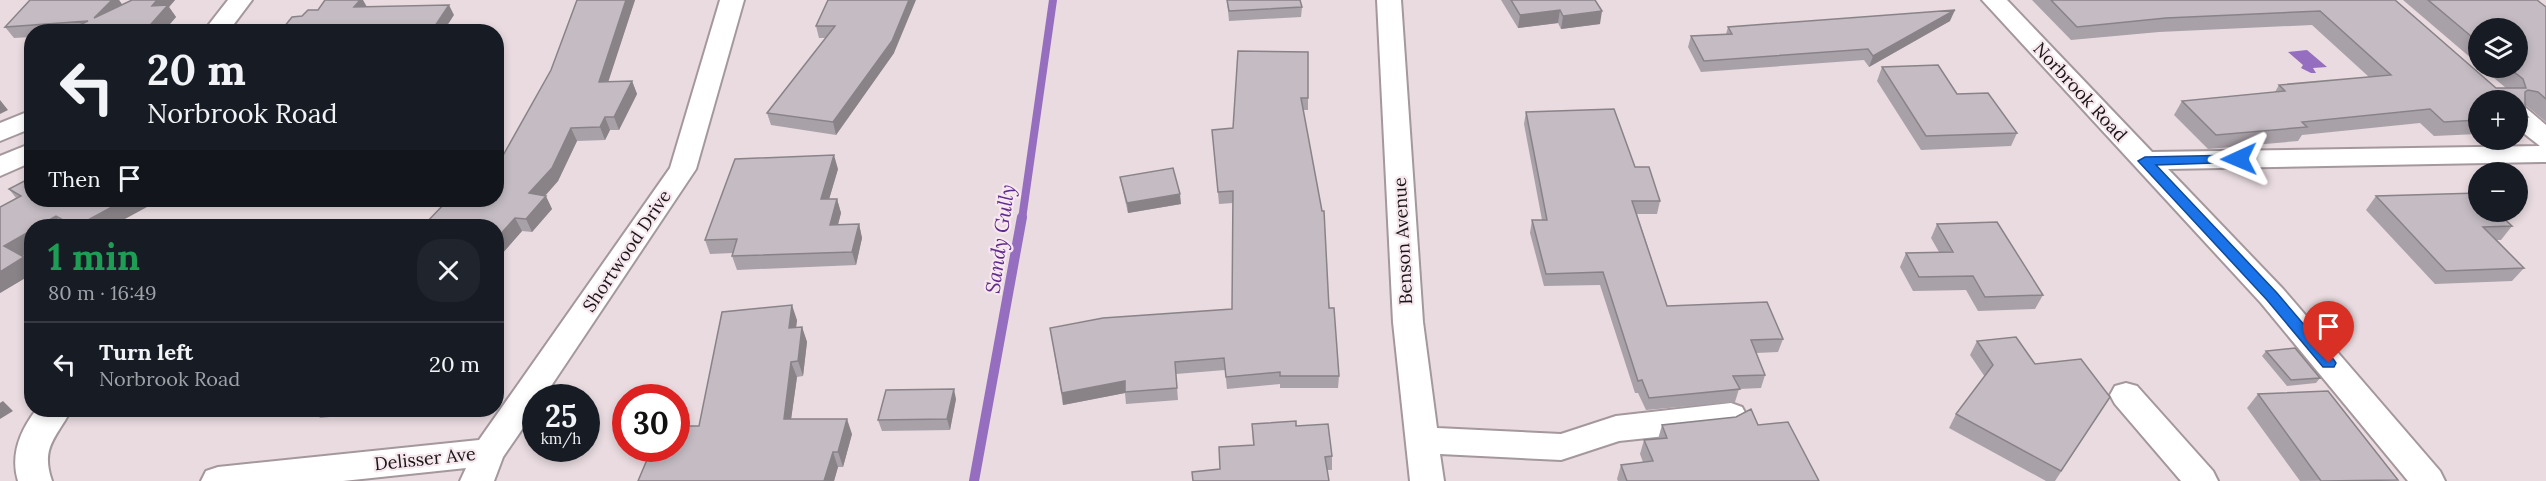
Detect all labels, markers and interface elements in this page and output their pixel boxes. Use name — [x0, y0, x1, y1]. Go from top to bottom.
map controls — [2468, 18, 2528, 222]
button: layers — [2468, 18, 2528, 78]
street label: Norbrook Road — [2029, 37, 2132, 146]
text: 20 m — [147, 43, 246, 97]
icon: left — [48, 48, 126, 126]
button: + — [2468, 90, 2528, 150]
text: Norbrook Road — [147, 96, 338, 130]
position arrow — [2207, 127, 2271, 191]
icon: arrive — [113, 162, 146, 195]
button: − — [2468, 162, 2528, 222]
text: Then — [48, 165, 101, 193]
street label: Benson Avenue — [1388, 177, 1417, 305]
water label: Sandy Gully — [979, 183, 1020, 295]
street label: Shortwood Drive — [577, 185, 676, 316]
text: 1 min — [48, 234, 140, 280]
button: close — [417, 239, 480, 302]
text: 80 m · 16:49 — [48, 280, 157, 305]
pin — [2303, 301, 2354, 363]
icon: arrive — [2312, 310, 2345, 343]
text: Turn left — [99, 338, 193, 366]
icon: left — [48, 348, 81, 381]
text: 20 m — [429, 350, 480, 378]
text: Norbrook Road — [99, 366, 240, 391]
speed limit sign: 30 — [612, 384, 690, 462]
text: 25 — [545, 397, 577, 435]
text: km/h — [541, 429, 581, 448]
street label: Delisser Ave — [373, 442, 477, 475]

